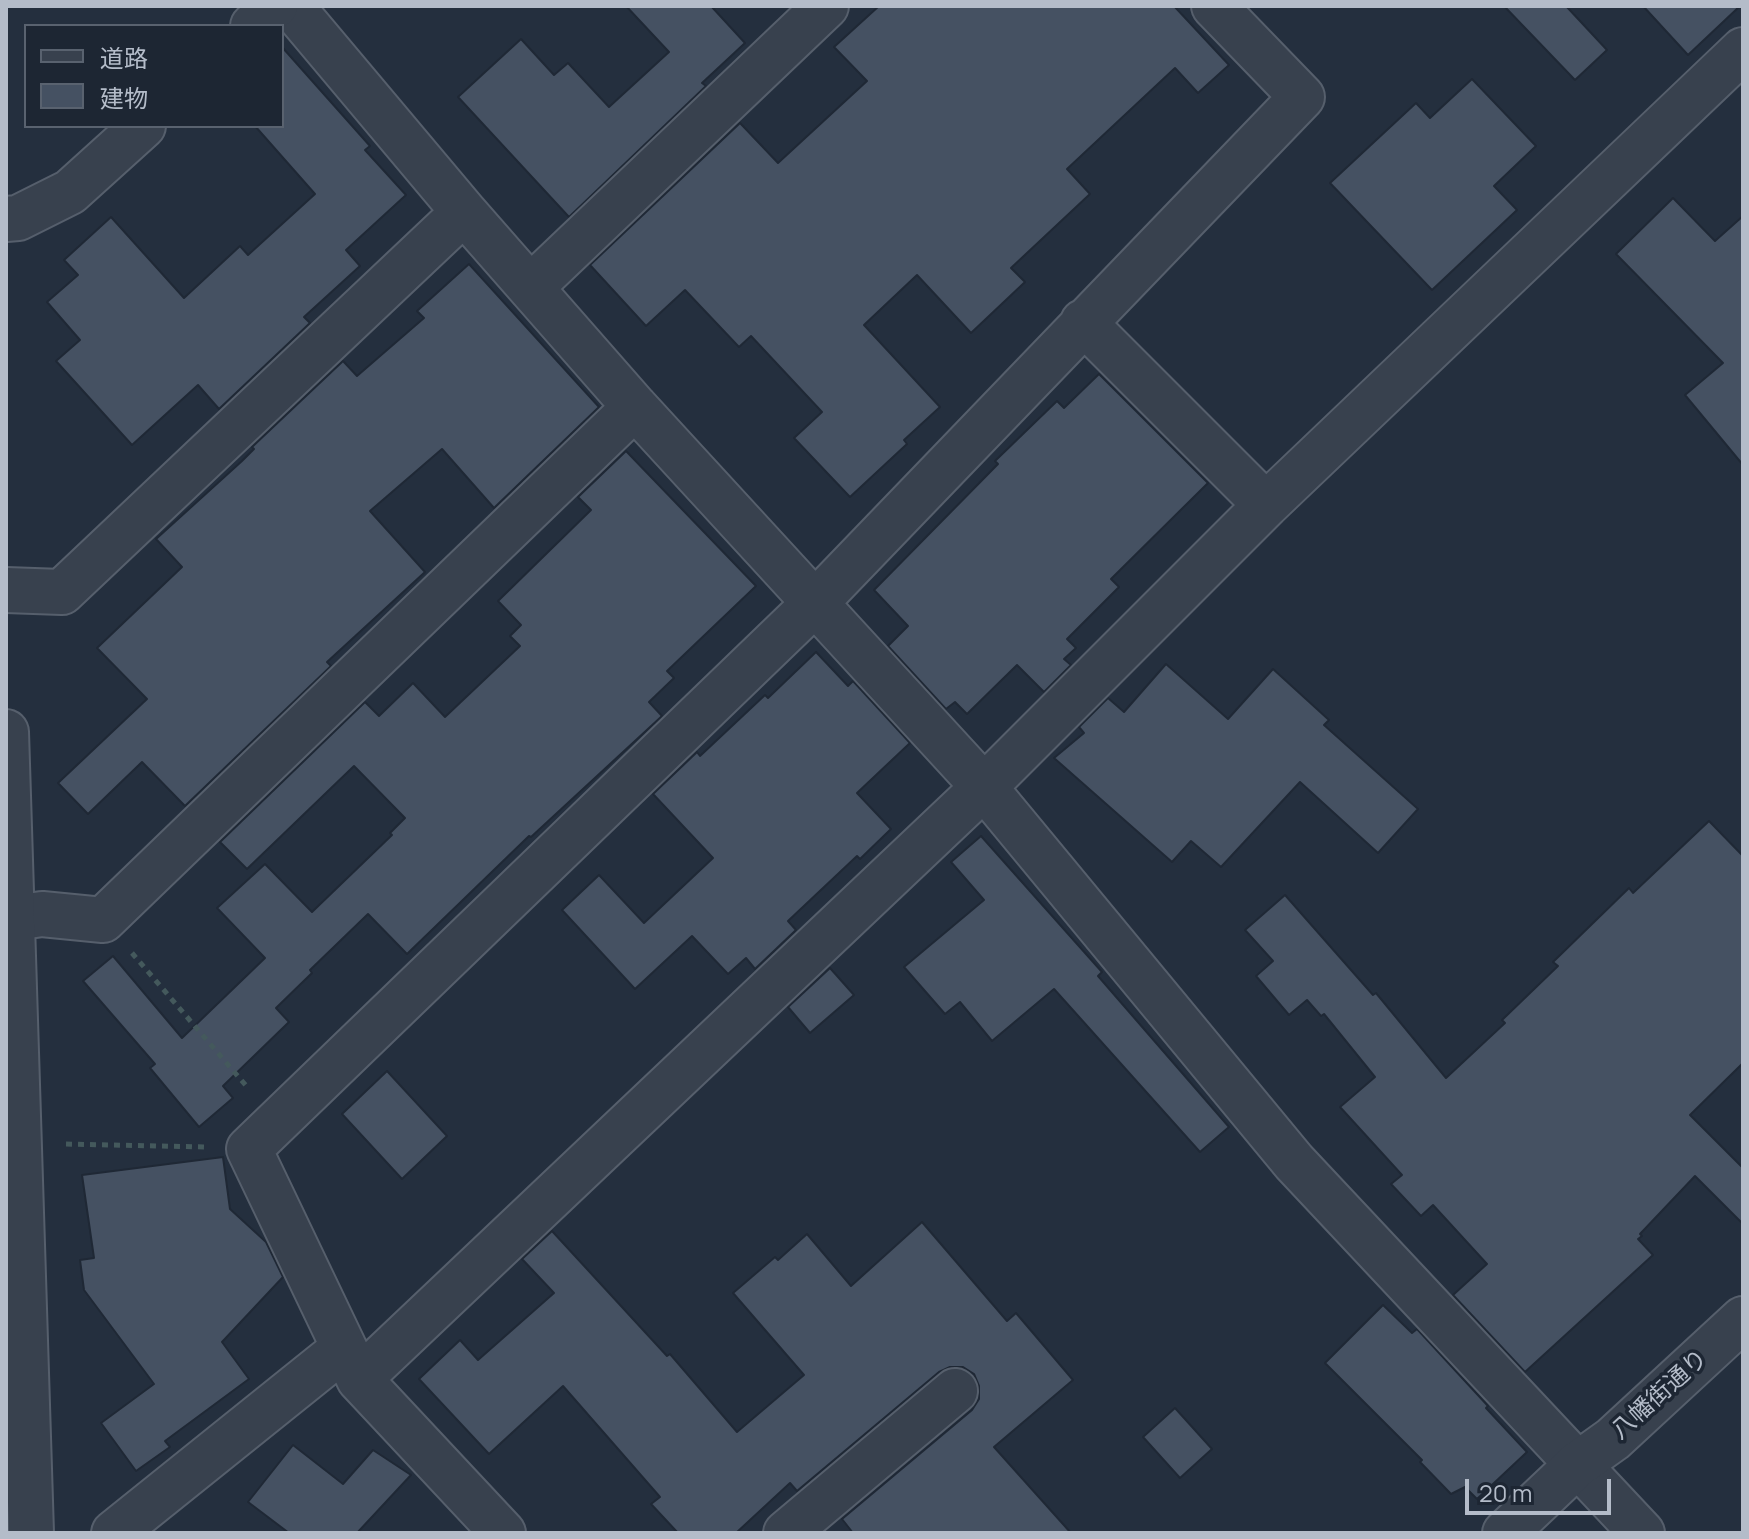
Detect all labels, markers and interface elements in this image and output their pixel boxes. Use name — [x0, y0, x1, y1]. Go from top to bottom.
legend — [24, 24, 284, 128]
text: 道路 — [100, 41, 148, 74]
text: 建物 — [100, 81, 148, 114]
street label: 八幡街通り — [1606, 1344, 1714, 1446]
scale bar — [1469, 1463, 1615, 1513]
text: 20 m — [1479, 1476, 1532, 1509]

